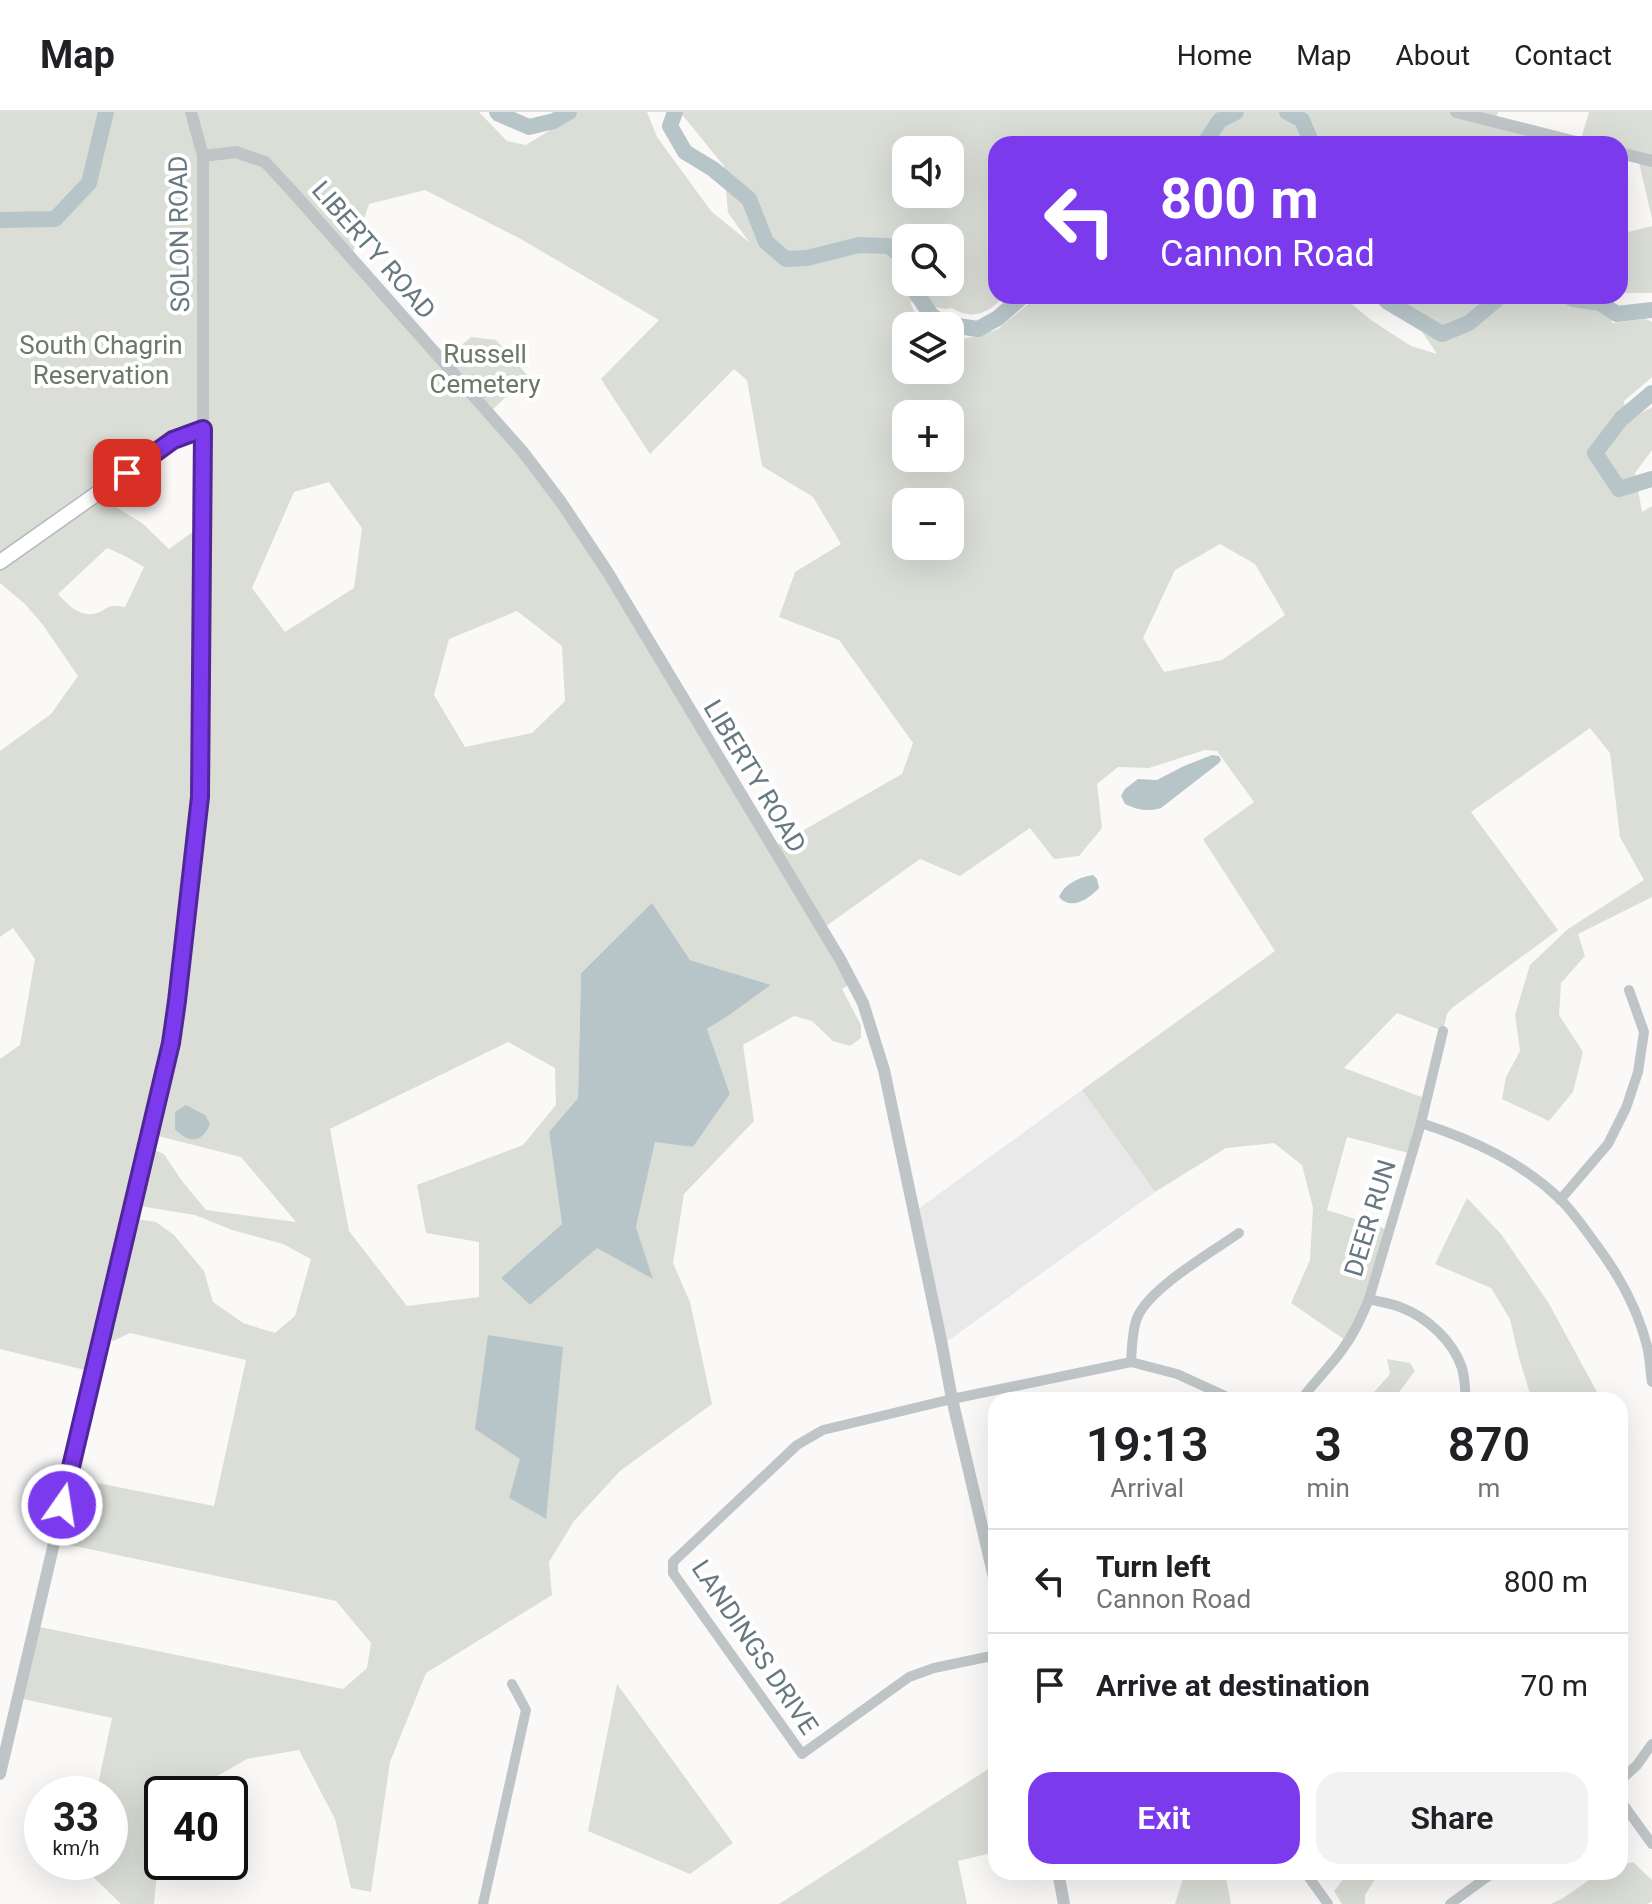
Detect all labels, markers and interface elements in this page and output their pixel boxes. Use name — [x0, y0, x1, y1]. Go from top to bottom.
text: Map — [40, 33, 115, 77]
text: Home — [1177, 39, 1252, 72]
text: Map — [1296, 39, 1352, 72]
text: About — [1396, 39, 1470, 72]
text: Contact — [1514, 39, 1612, 72]
map controls — [892, 136, 964, 560]
button: sound — [892, 136, 964, 208]
street label: SOLON ROAD — [163, 155, 195, 313]
text: 800 m — [1160, 166, 1319, 232]
icon: left — [1028, 168, 1132, 272]
street label: LIBERTY ROAD — [306, 175, 442, 325]
button: search — [892, 224, 964, 296]
text: Cannon Road — [1160, 233, 1375, 275]
button: layers — [892, 312, 964, 384]
park label: South Chagrin Reservation — [19, 330, 183, 390]
park label: Russell Cemetery — [430, 339, 540, 399]
button: + — [892, 400, 964, 472]
pin — [93, 439, 161, 507]
icon: arrive — [105, 451, 149, 495]
button: − — [892, 488, 964, 560]
street label: LIBERTY ROAD — [698, 694, 812, 858]
street label: DEER RUN — [1338, 1156, 1402, 1280]
text: 19:13 — [1086, 1416, 1209, 1473]
text: 3 — [1315, 1416, 1342, 1473]
text: 870 — [1448, 1416, 1530, 1473]
position arrow — [20, 1463, 104, 1547]
text: Arrival — [1110, 1473, 1184, 1503]
text: min — [1306, 1473, 1350, 1503]
text: m — [1478, 1473, 1500, 1503]
text: Turn left — [1096, 1549, 1211, 1584]
street label: LANDINGS DRIVE — [686, 1554, 824, 1740]
icon: left — [1028, 1559, 1072, 1603]
text: 800 m — [1504, 1564, 1588, 1599]
text: Cannon Road — [1096, 1584, 1251, 1614]
icon: arrive — [1028, 1663, 1072, 1707]
text: Arrive at destination — [1096, 1668, 1370, 1703]
text: 70 m — [1521, 1668, 1588, 1703]
button: Exit — [1028, 1772, 1300, 1864]
button: Share — [1316, 1772, 1588, 1864]
speed limit sign: 40 — [144, 1776, 248, 1880]
text: 33 — [53, 1794, 99, 1841]
text: km/h — [53, 1836, 99, 1860]

